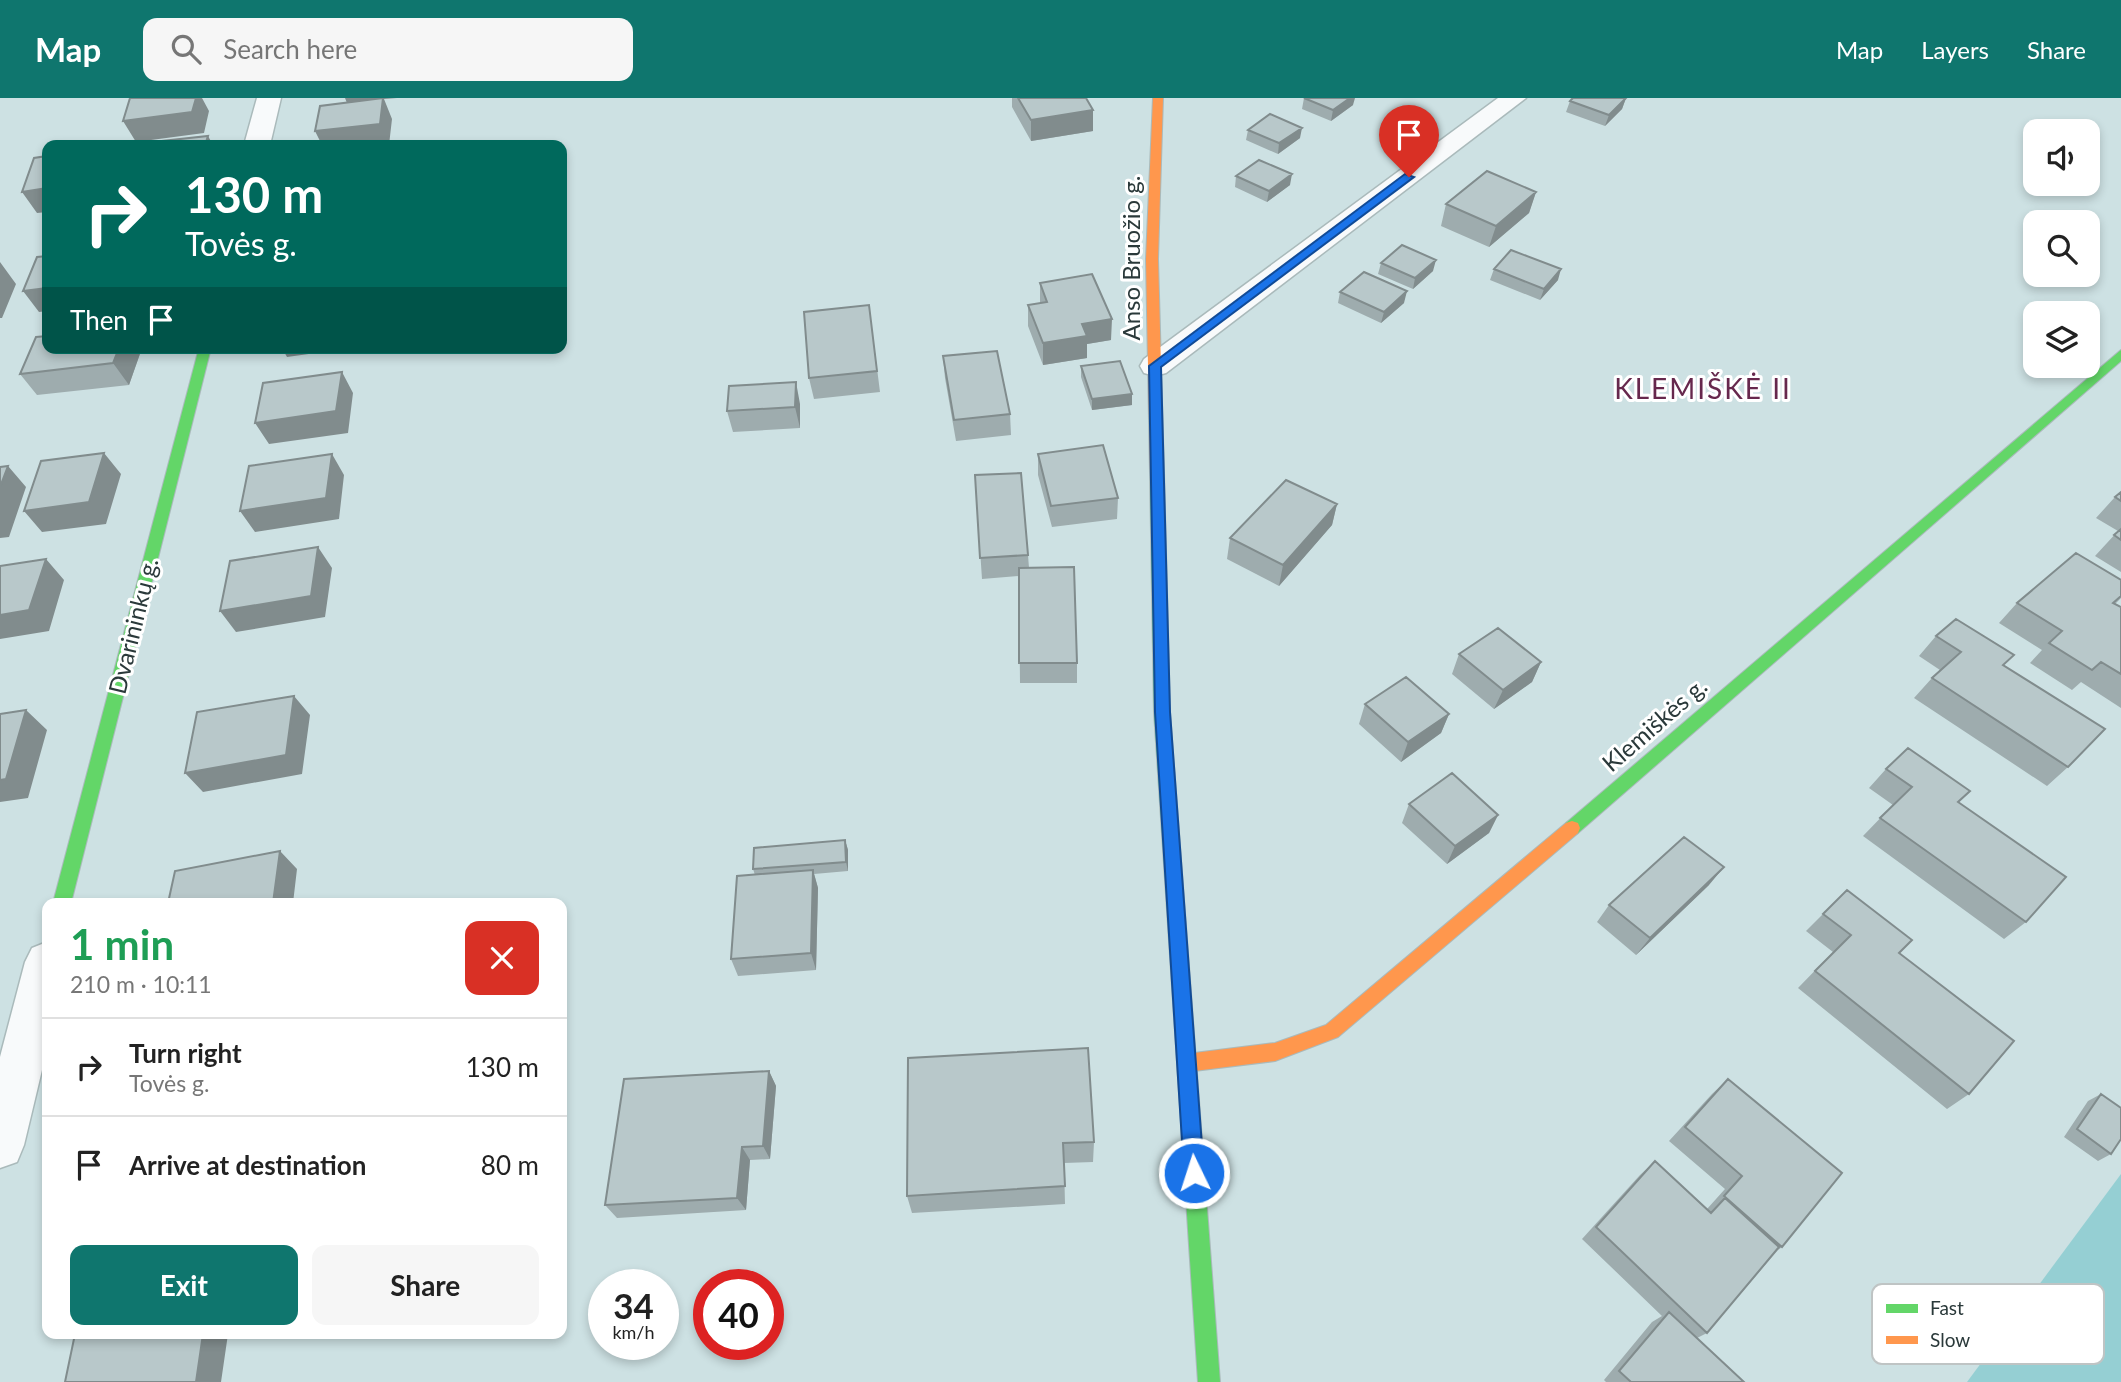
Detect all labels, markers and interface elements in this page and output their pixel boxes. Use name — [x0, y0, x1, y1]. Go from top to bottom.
search box — [143, 18, 633, 81]
text: Map — [35, 29, 101, 69]
icon: search — [167, 30, 205, 68]
text: Search here — [223, 33, 357, 65]
text: Map — [1836, 35, 1883, 64]
text: Layers — [1921, 35, 1989, 64]
text: Share — [2027, 35, 2086, 64]
pin — [1379, 105, 1439, 177]
icon: arrive — [1390, 116, 1428, 154]
map controls — [2023, 119, 2100, 378]
button: sound — [2023, 119, 2100, 196]
text: 130 m — [185, 165, 323, 223]
icon: right — [70, 168, 161, 259]
street label: Anso Bruožio g. — [1116, 176, 1145, 340]
button: search — [2023, 210, 2100, 287]
text: Tovės g. — [185, 224, 297, 263]
icon: arrive — [142, 301, 180, 339]
button: layers — [2023, 301, 2100, 378]
text: Then — [70, 304, 128, 336]
district label: KLEMIŠKĖ II — [1614, 371, 1792, 405]
street label: Dvarininkų g. — [102, 555, 163, 697]
street label: Klemiškės g. — [1596, 671, 1712, 777]
text: 1 min — [70, 919, 174, 969]
button: close — [465, 921, 539, 995]
text: 210 m · 10:11 — [70, 970, 212, 998]
text: Turn right — [129, 1037, 242, 1069]
icon: right — [70, 1048, 108, 1086]
text: 130 m — [466, 1051, 539, 1083]
text: Tovės g. — [129, 1069, 209, 1097]
position arrow — [1157, 1136, 1231, 1210]
icon: arrive — [70, 1146, 108, 1184]
text: Arrive at destination — [129, 1149, 366, 1181]
text: 80 m — [481, 1149, 539, 1181]
button: Exit — [70, 1245, 298, 1325]
button: Share — [312, 1245, 539, 1325]
speed limit sign: 40 — [693, 1269, 784, 1360]
text: 34 — [613, 1284, 654, 1326]
legend — [1872, 1284, 2104, 1364]
text: Fast — [1930, 1296, 1964, 1319]
text: km/h — [612, 1321, 655, 1343]
text: Slow — [1930, 1328, 1970, 1351]

